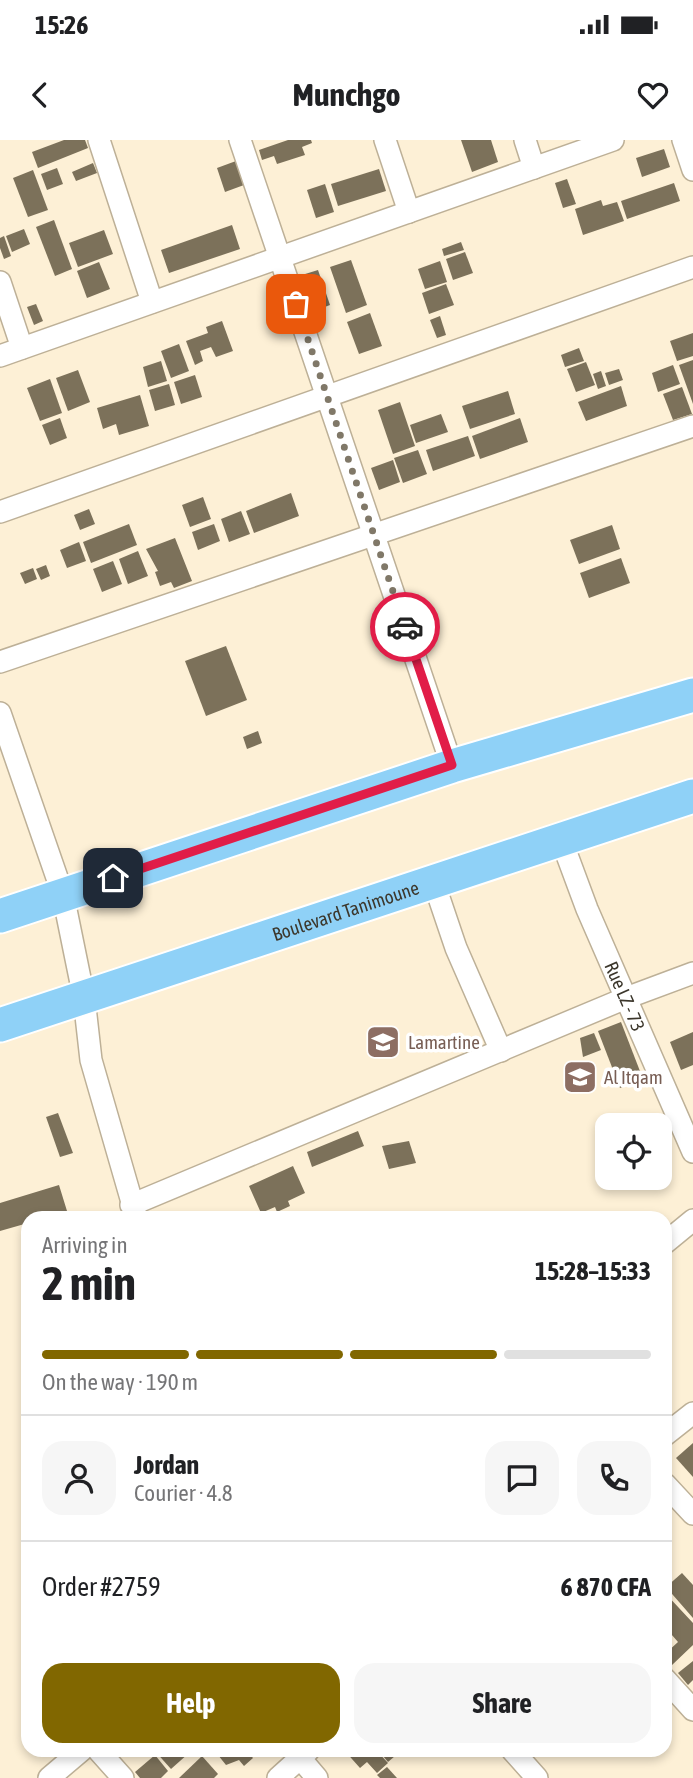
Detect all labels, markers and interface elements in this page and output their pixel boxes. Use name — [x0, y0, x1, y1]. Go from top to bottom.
text: 15:26 — [35, 10, 89, 40]
icon: back — [21, 76, 59, 114]
text: Munchgo — [293, 76, 400, 113]
icon: heart — [634, 76, 672, 114]
pin — [266, 274, 326, 334]
icon: bag — [277, 285, 315, 323]
courier — [370, 592, 440, 662]
icon: car — [386, 608, 424, 646]
pin — [83, 848, 143, 908]
icon: home — [94, 859, 132, 897]
street label: Boulevard Tanimoune — [269, 876, 422, 945]
street label: Rue LZ - 73 — [600, 958, 650, 1035]
school or university icon: Lamartine — [364, 1023, 402, 1061]
place label: Lamartine — [408, 1031, 480, 1053]
school or university icon: Al Itqam — [561, 1058, 599, 1096]
place label: Al Itqam — [604, 1066, 663, 1088]
map controls — [595, 1113, 672, 1190]
button: locate — [595, 1113, 672, 1190]
text: Arriving in — [42, 1232, 128, 1258]
text: 15:28–15:33 — [535, 1256, 651, 1286]
text: 2 min — [42, 1257, 136, 1310]
text: On the way · 190 m — [42, 1369, 198, 1395]
button: person — [42, 1441, 116, 1515]
button: chat — [485, 1441, 559, 1515]
button: phone — [577, 1441, 651, 1515]
text: Jordan — [134, 1450, 199, 1480]
text: Courier · 4.8 — [134, 1480, 233, 1506]
text: Order #2759 — [42, 1572, 161, 1602]
text: 6 870 CFA — [561, 1572, 651, 1602]
button: Help — [42, 1663, 340, 1743]
button: Share — [354, 1663, 651, 1743]

